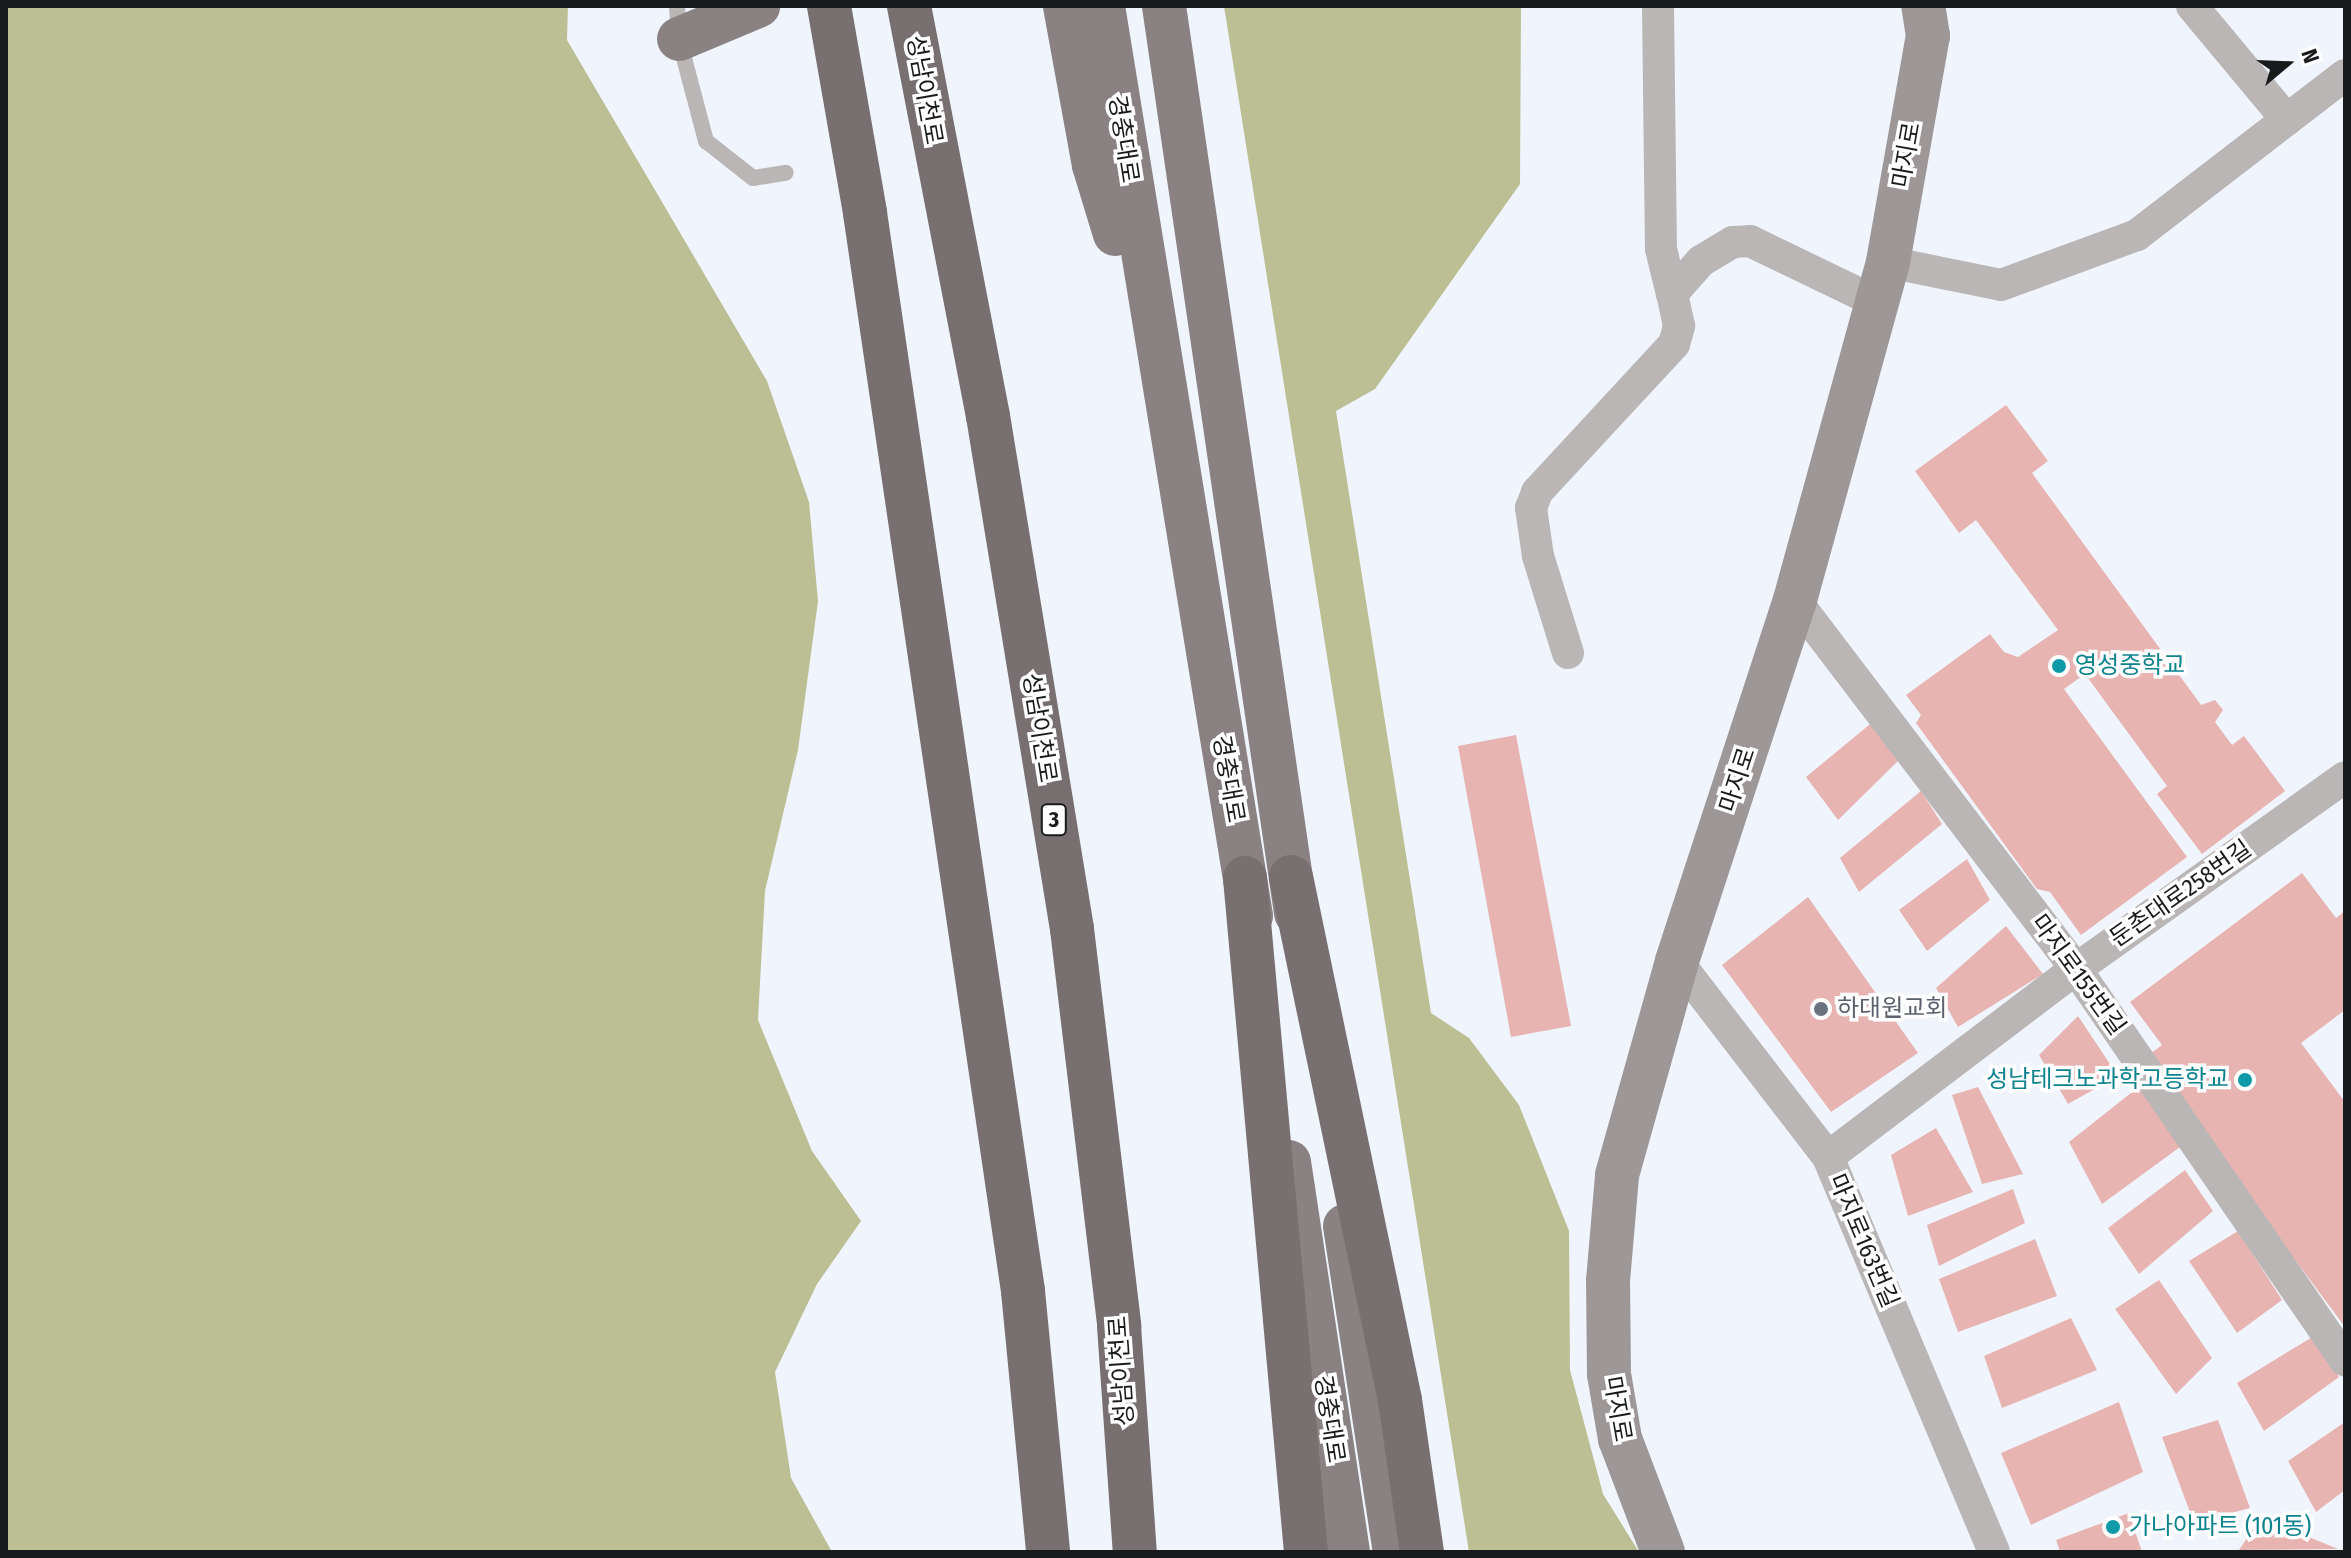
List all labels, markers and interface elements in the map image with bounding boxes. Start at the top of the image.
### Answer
north arrow [2247,24,2327,104]
street label: 성남이천로 [900,33,948,147]
text: N [2295,45,2325,67]
street label: 경충대로 [1102,93,1144,185]
street label: 마지로 [1887,120,1927,190]
place label: 영성중학교 [2075,652,2185,680]
marker: 영성중학교 [2050,657,2068,675]
street label: 성남이천로 [1016,671,1062,785]
street label: 경충대로 [1206,733,1250,825]
street label: 마지로 [1714,744,1762,816]
road number: 3 [1040,802,1068,838]
street label: 둔촌대로258번길 [2105,835,2257,953]
street label: 마지로155번길 [2025,909,2131,1041]
place label: 하대원교회 [1837,995,1947,1023]
marker: 하대원교회 [1812,1000,1830,1018]
place label: 성남테크노과학고등학교 [1986,1066,2229,1094]
marker: 성남테크노과학고등학교 [2236,1071,2254,1089]
street label: 마지로163번길 [1822,1170,1904,1312]
street label: 성남이천로 [1104,1315,1140,1427]
street label: 경충대로 [1308,1373,1350,1465]
street label: 마지로 [1597,1374,1637,1444]
place label: 가나아파트 (101동) [2129,1513,2311,1541]
marker: 가나아파트 (101동) [2104,1518,2122,1536]

